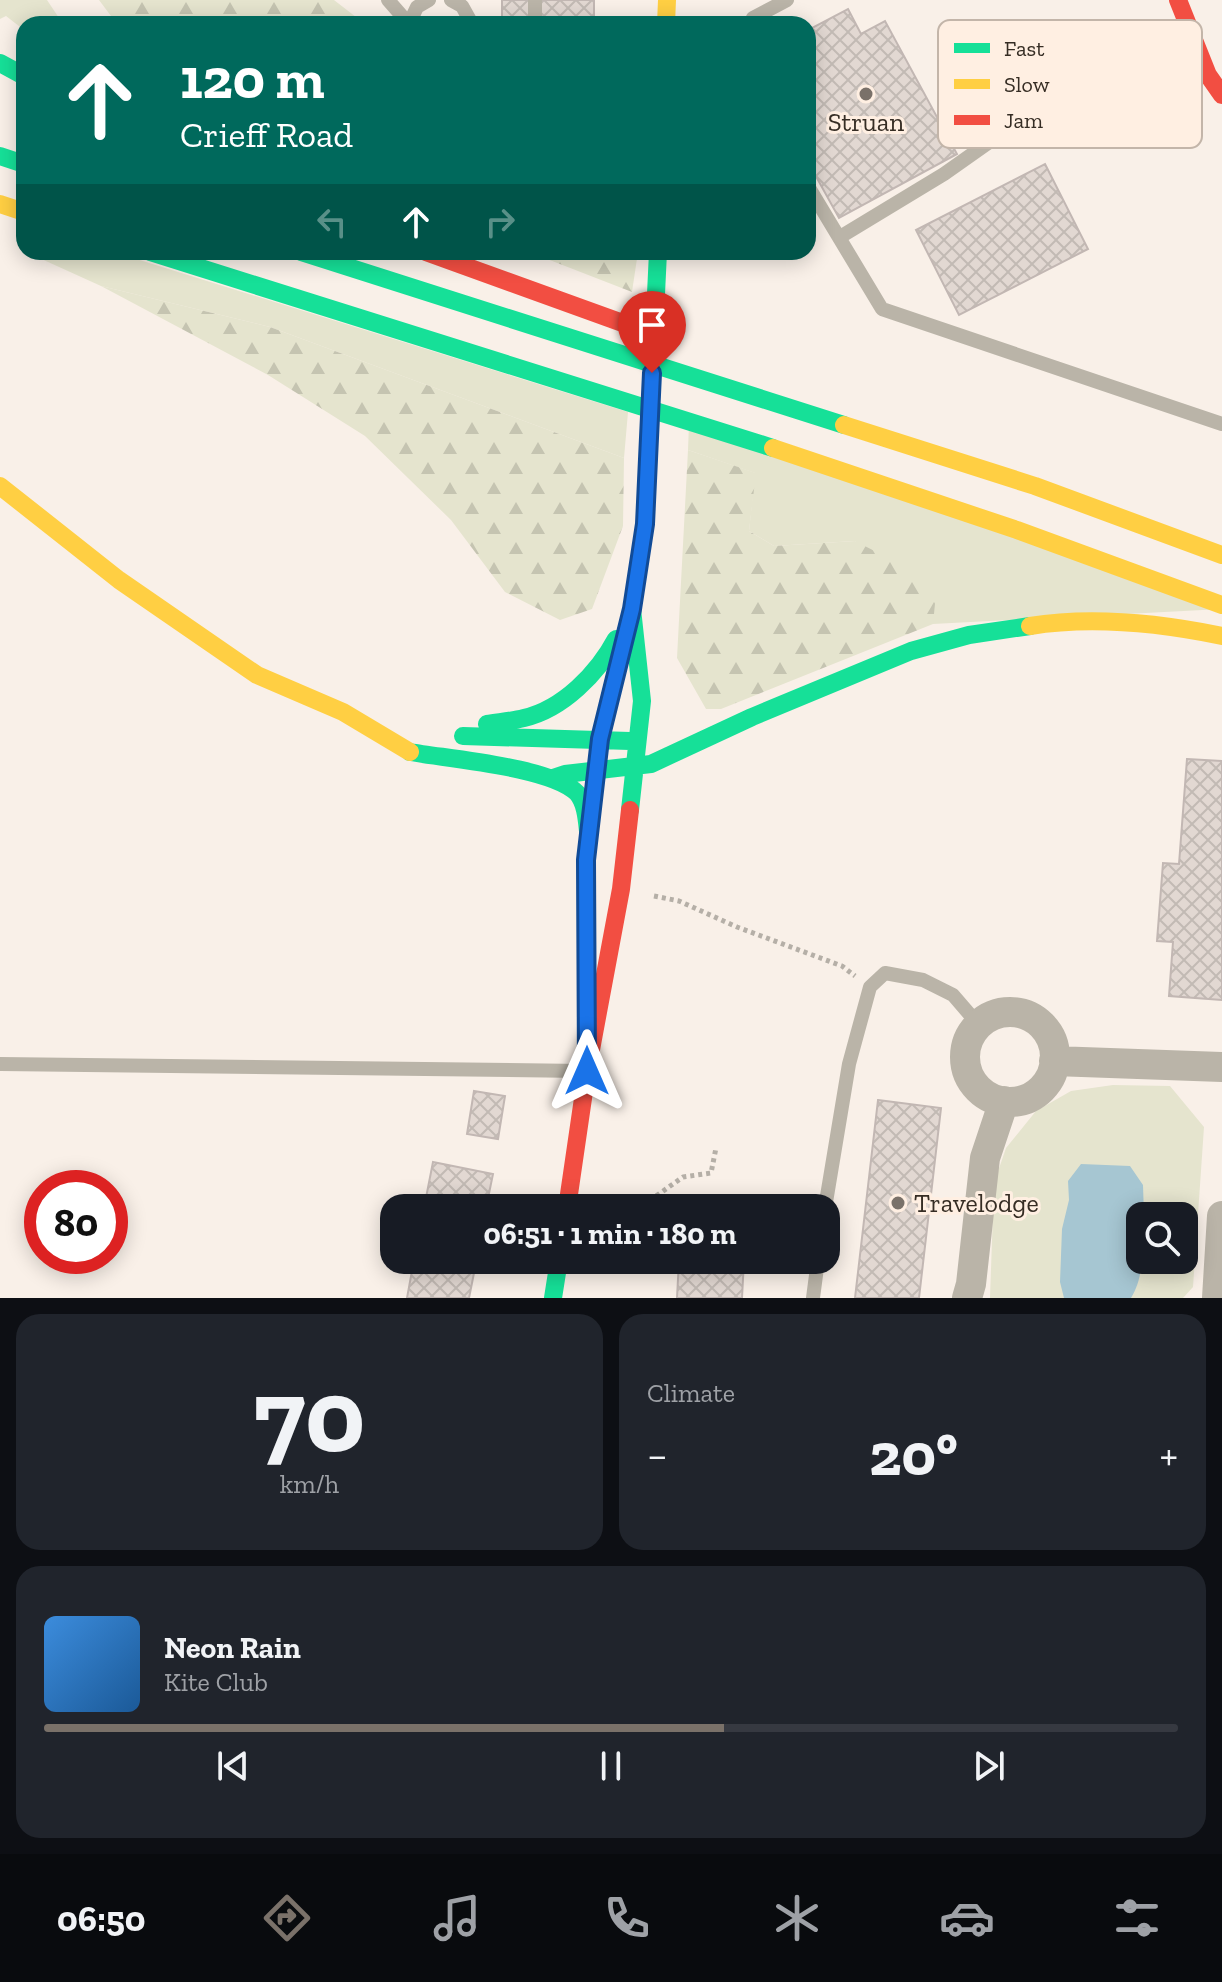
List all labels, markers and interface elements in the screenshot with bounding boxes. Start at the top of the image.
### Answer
legend [938,20,1202,148]
text: Fast [1004,35,1045,62]
text: 120 m [180,45,324,112]
icon: ahead [48,48,152,152]
text: Slow [1004,71,1050,98]
marker: Struan [857,85,875,103]
place label: Struan [828,106,904,138]
text: Jam [1004,107,1043,134]
text: Crieff Road [180,113,353,156]
icon: left [310,200,354,244]
icon: ahead [394,200,438,244]
icon: right [478,200,522,244]
pin [618,291,686,373]
icon: arrive [630,303,674,347]
position arrow [545,1029,629,1113]
speed limit sign: 80 [24,1170,128,1274]
place label: Travelodge [914,1187,1039,1219]
marker: Travelodge [889,1194,907,1212]
map controls [1126,1202,1198,1274]
button: search [1126,1202,1198,1274]
text: 06:51 · 1 min · 180 m [483,1216,737,1252]
text: 70 [254,1353,365,1478]
text: Climate [647,1377,735,1409]
text: 20° [869,1418,958,1490]
text: − [647,1428,668,1481]
text: + [1159,1428,1178,1481]
text: km/h [280,1468,339,1500]
text: Neon Rain [164,1630,301,1666]
text: Kite Club [164,1666,268,1698]
icon: previous [211,1744,255,1788]
icon: pause [589,1744,633,1788]
icon: next [967,1744,1011,1788]
icon: directions [259,1890,315,1946]
icon: music [429,1890,485,1946]
icon: phone [599,1890,655,1946]
icon: climate [769,1890,825,1946]
icon: car [939,1890,995,1946]
icon: filters [1109,1890,1165,1946]
text: 06:50 [57,1897,145,1940]

